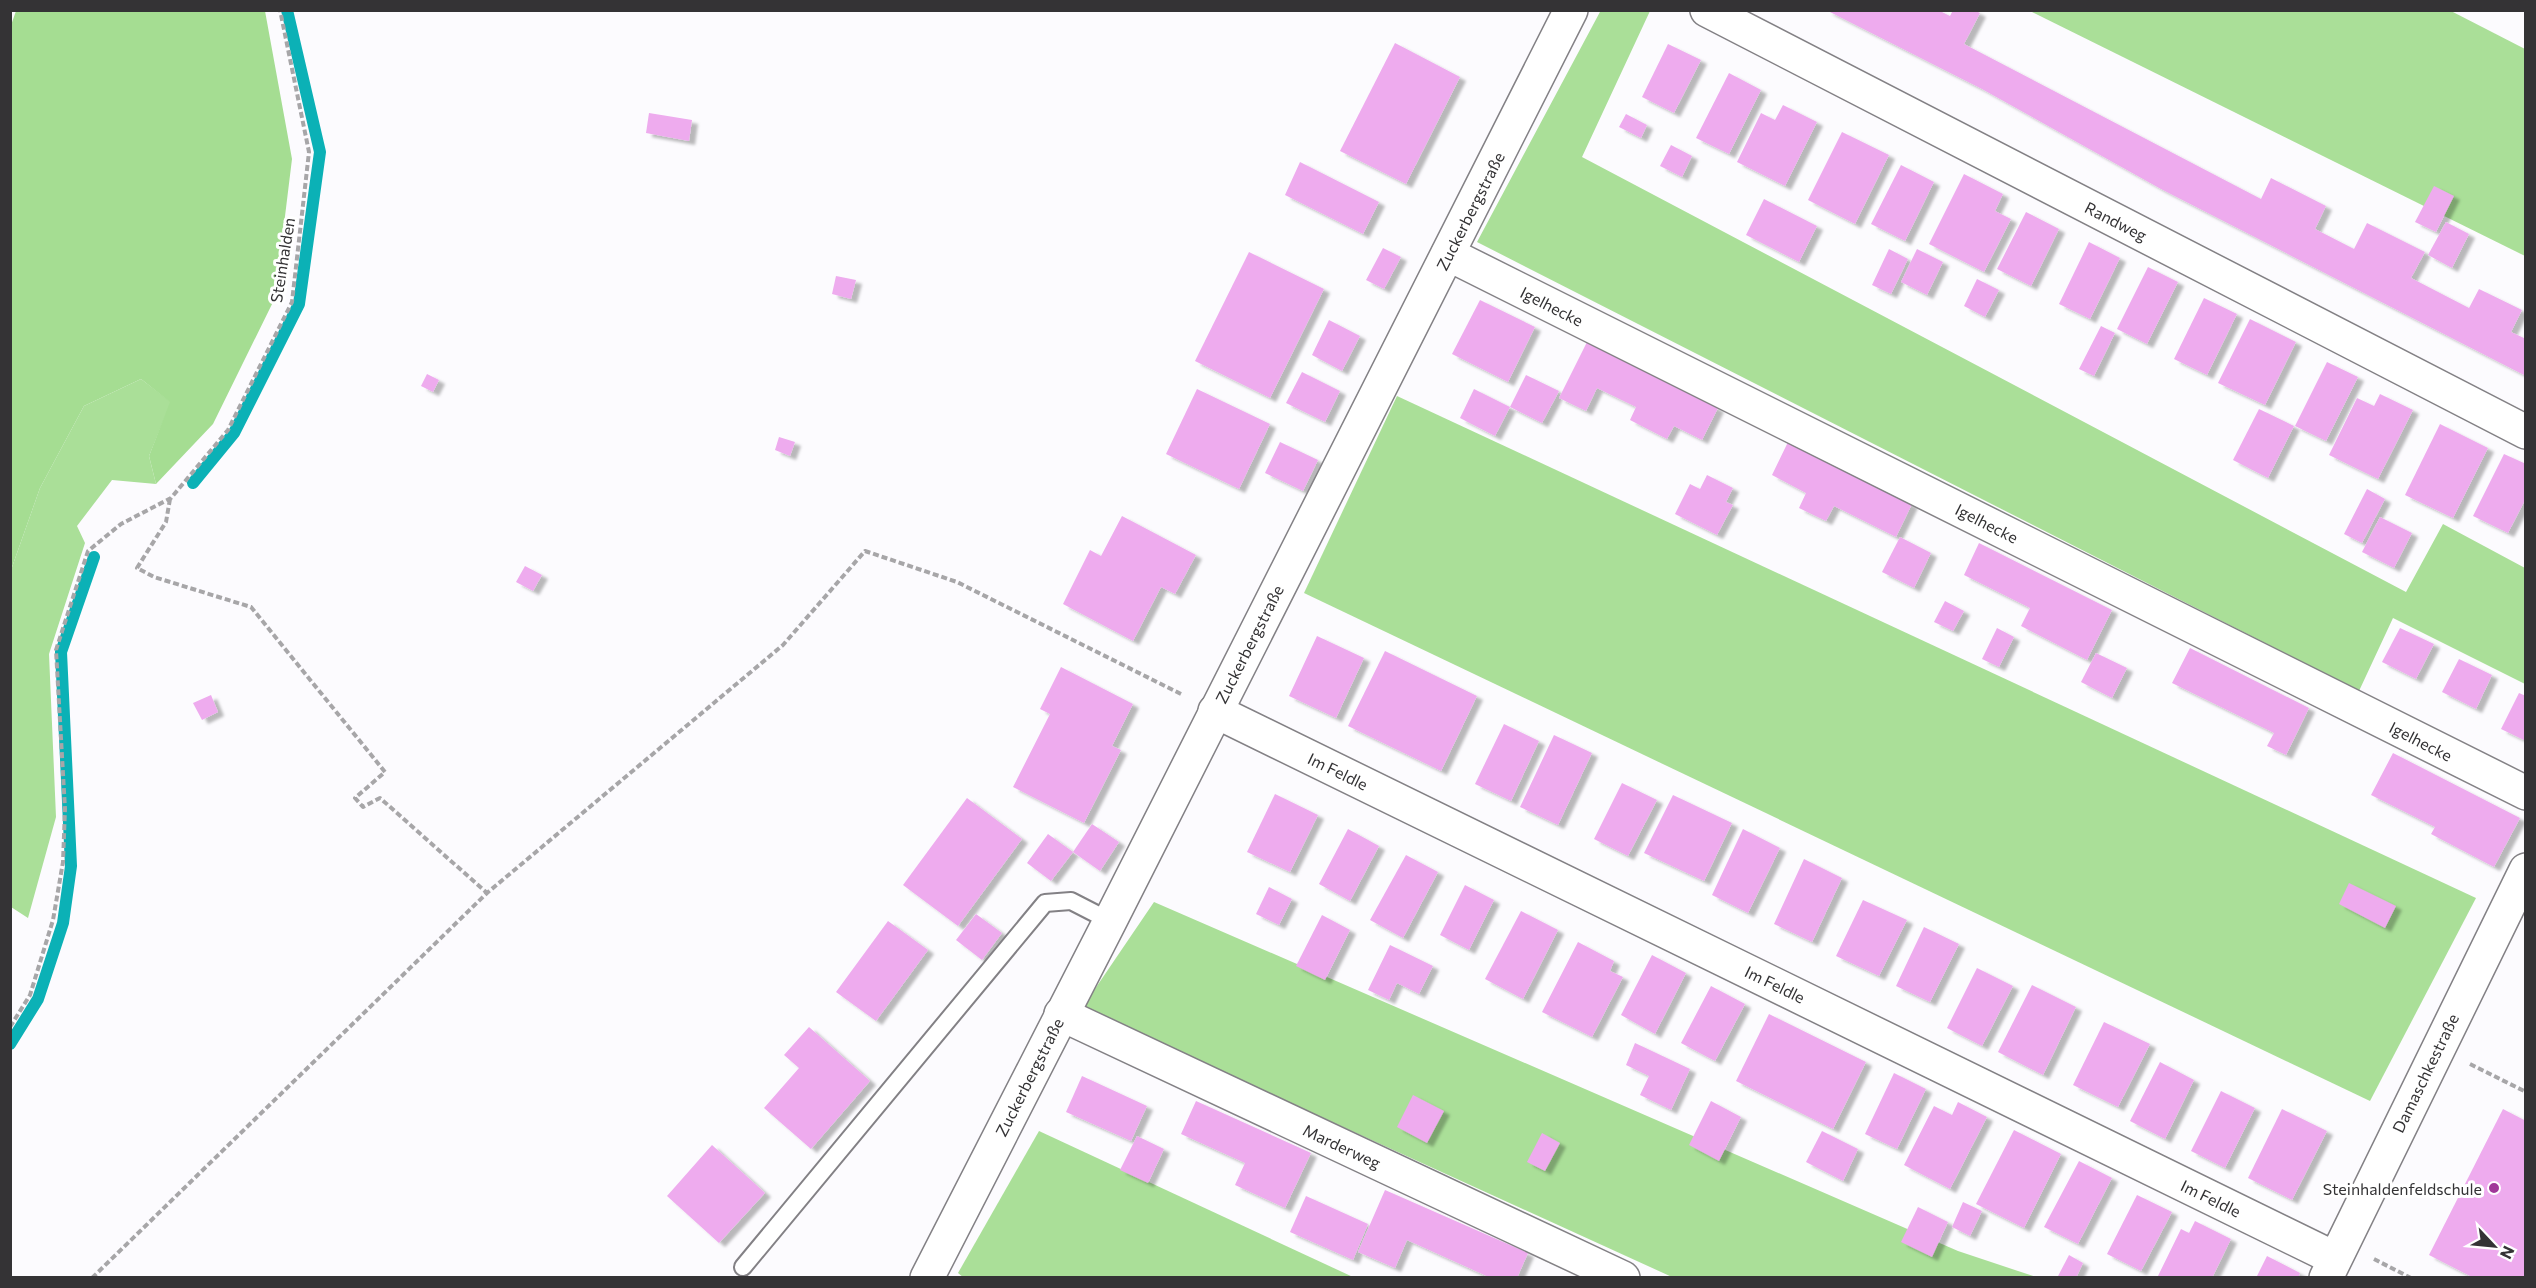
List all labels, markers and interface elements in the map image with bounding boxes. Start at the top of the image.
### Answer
street label: Zuckerbergstraße [1432,149,1508,273]
street label: Randweg [2082,197,2150,245]
street label: Steinhalden [266,216,298,304]
street label: Igelhecke [1517,282,1587,330]
street label: Igelhecke [1952,499,2022,547]
street label: Zuckerbergstraße [1211,582,1287,706]
street label: Igelhecke [2386,717,2456,765]
street label: Im Feldle [1305,748,1371,794]
street label: Im Feldle [1742,961,1808,1007]
street label: Damaschkestraße [2388,1010,2462,1136]
street label: Zuckerbergstraße [991,1015,1067,1139]
street label: Marderweg [1300,1120,1384,1172]
street label: Im Feldle [2178,1175,2244,1221]
place label: Steinhaldenfeldschule [2323,1179,2482,1198]
marker: Steinhaldenfeldschule [2487,1181,2501,1195]
north arrow [2464,1216,2524,1276]
text: N [2497,1243,2519,1262]

